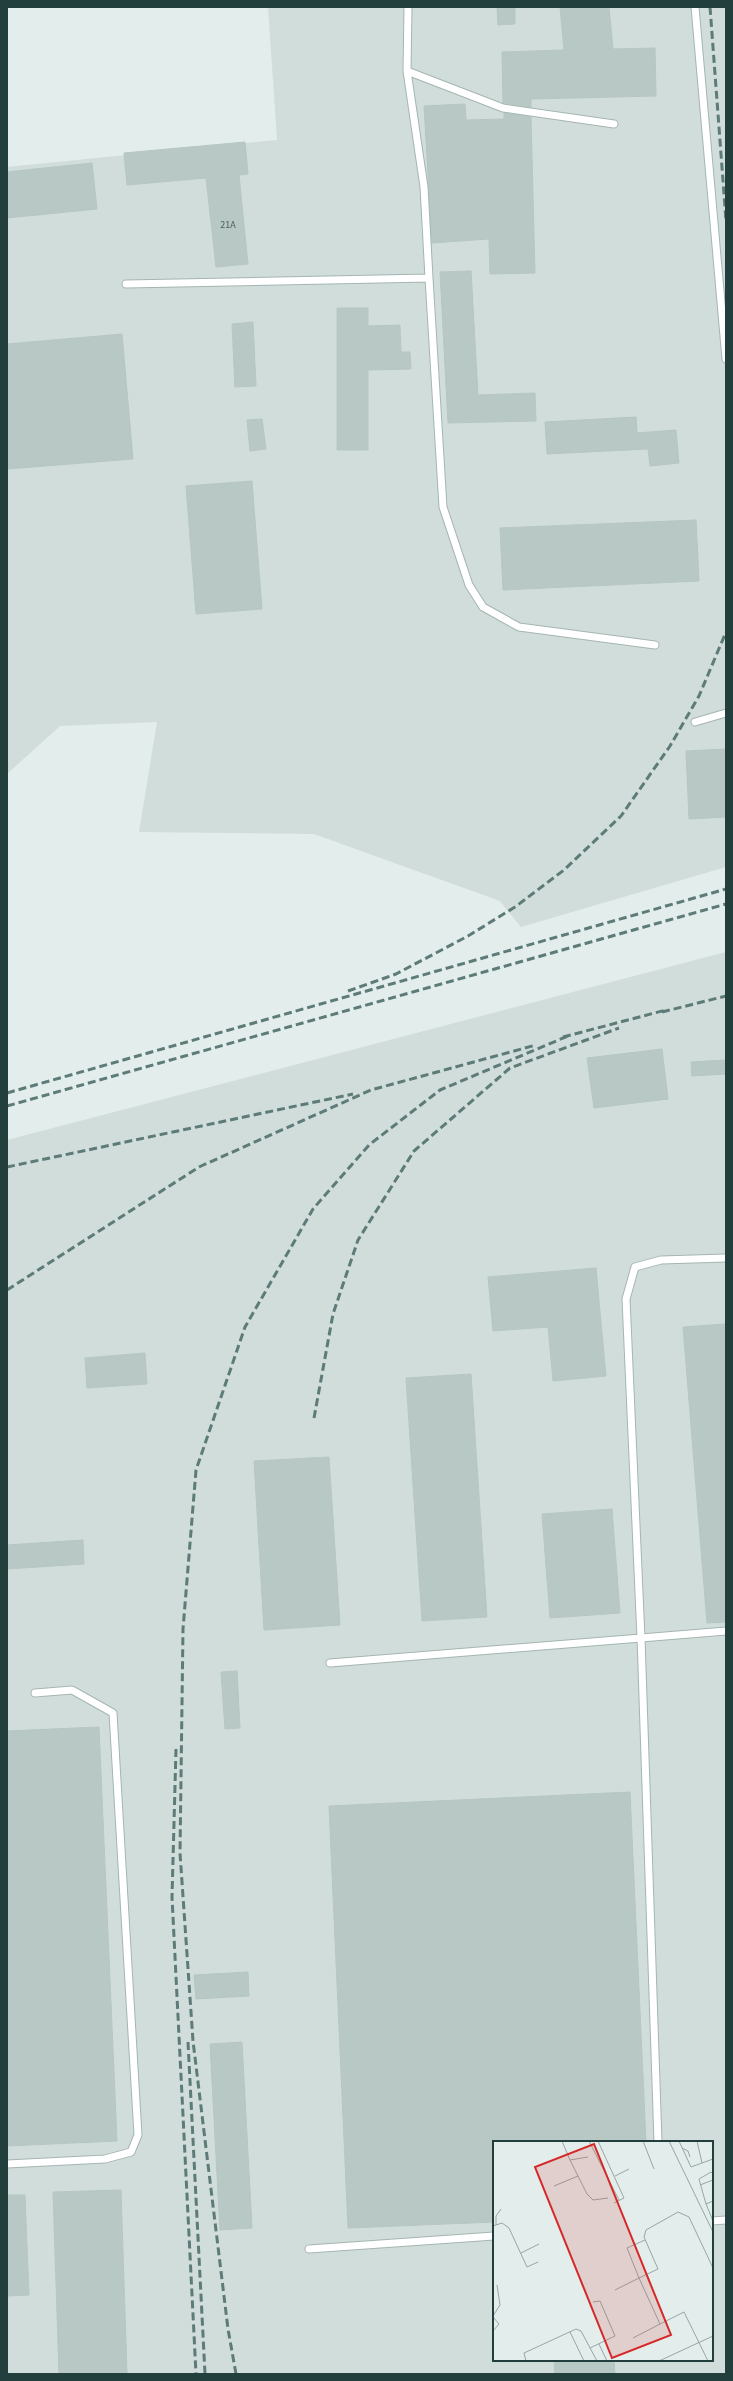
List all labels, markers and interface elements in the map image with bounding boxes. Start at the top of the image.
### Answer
house number: 21А [220,218,236,232]
inset map [493,2141,713,2361]

